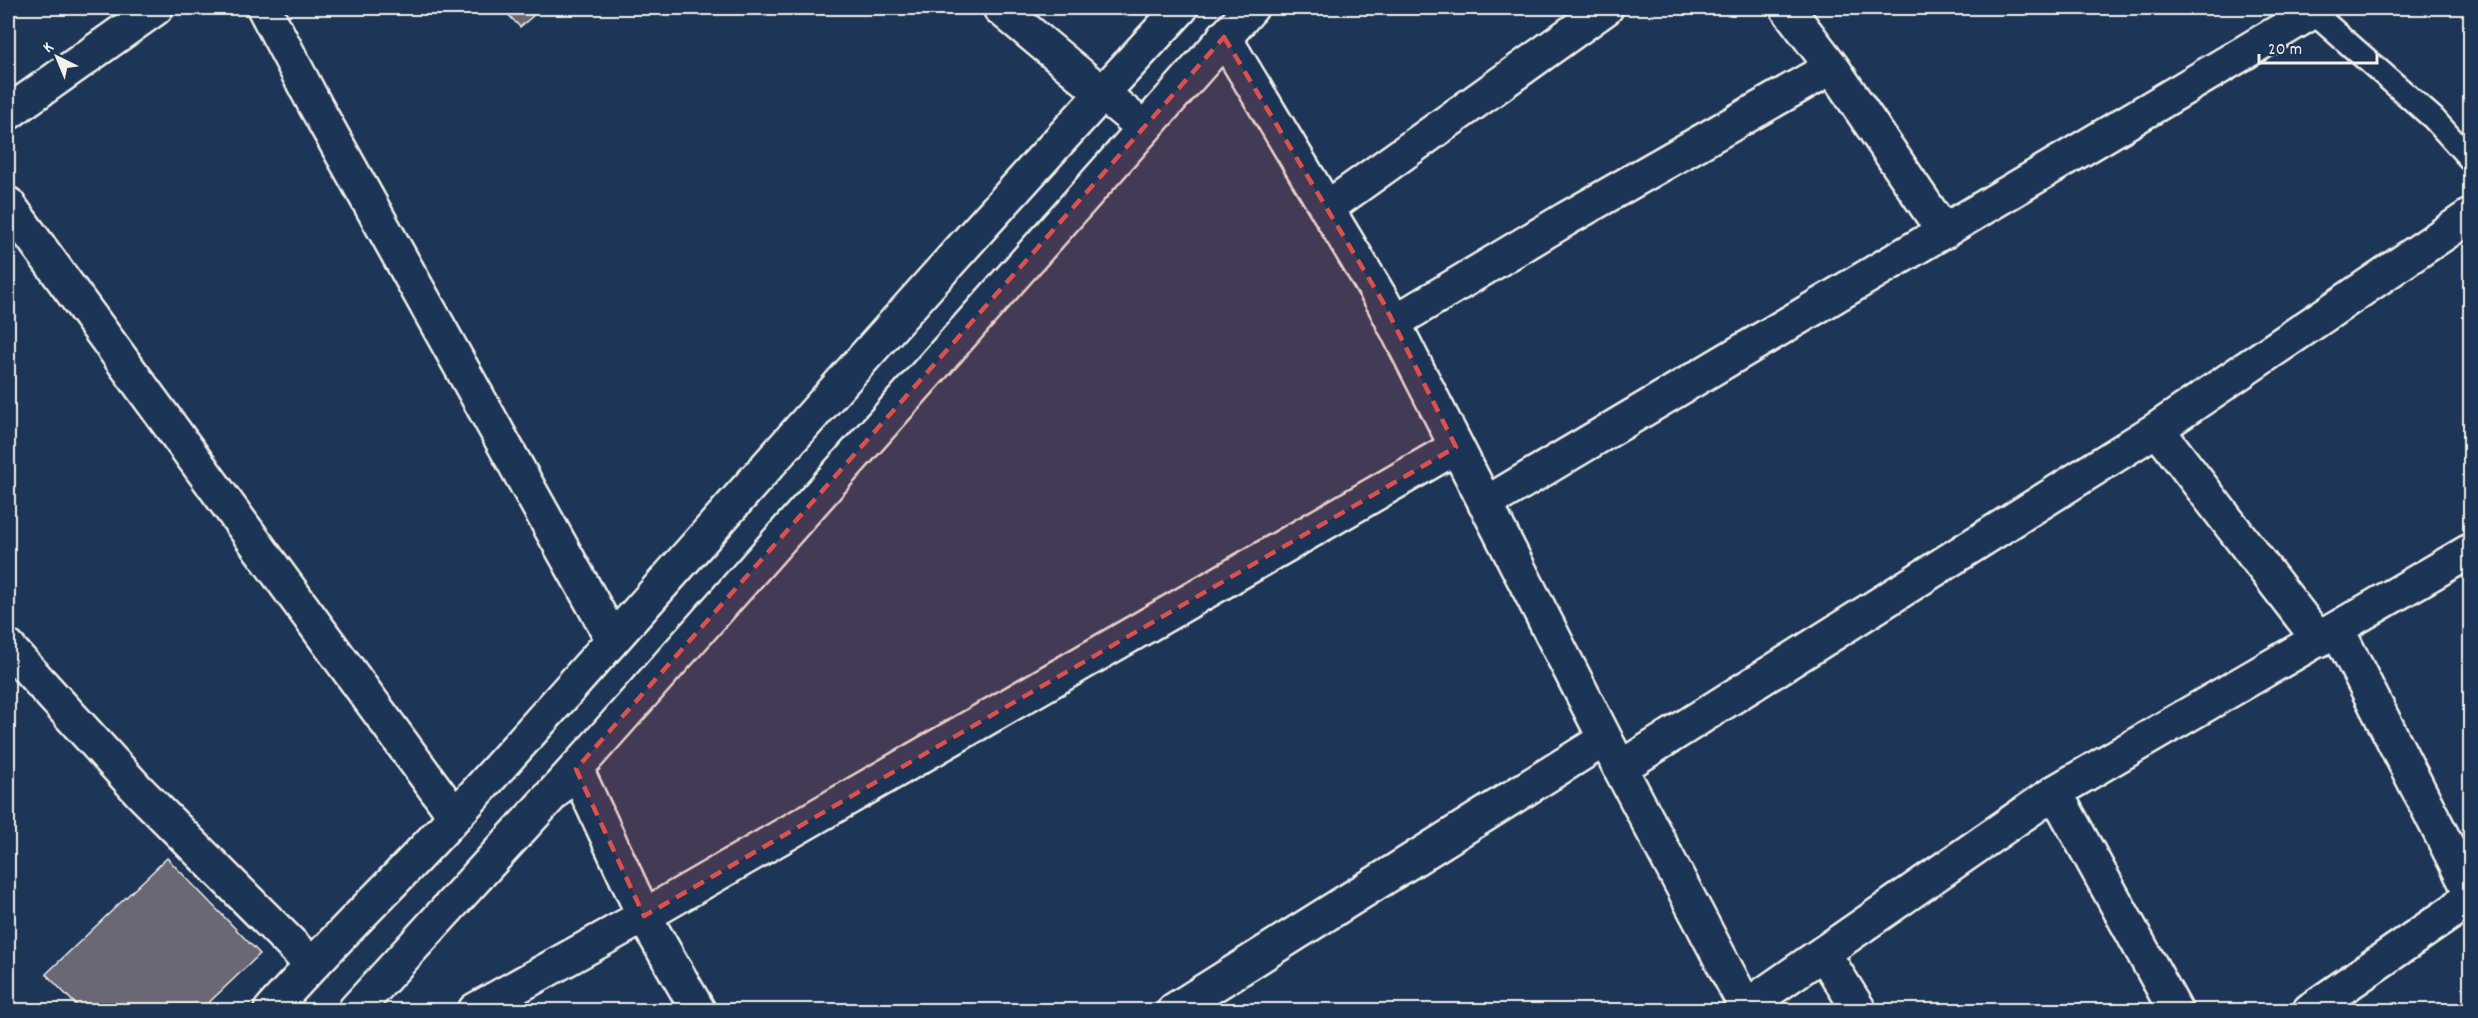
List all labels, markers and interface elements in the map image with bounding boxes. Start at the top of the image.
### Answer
north arrow [27,27,87,87]
scale bar [2259,27,2378,65]
text: K [38,37,59,59]
text: 20 m [2268,38,2302,63]

